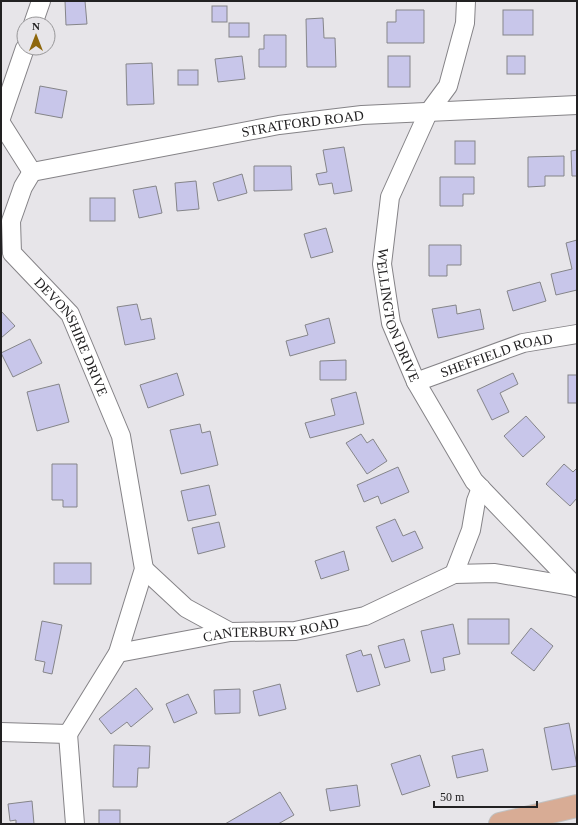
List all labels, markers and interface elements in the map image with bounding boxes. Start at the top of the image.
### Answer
north arrow [16,16,56,56]
text: N [32,20,40,32]
street label: STRATFORD ROAD [240,107,365,139]
street label: WELLINGTON DRIVE [374,247,423,384]
street label: DEVONSHIRE DRIVE [32,274,111,398]
street label: SHEFFIELD ROAD [438,331,554,380]
street label: CANTERBURY ROAD [202,614,340,644]
scale bar [434,783,537,809]
text: 50 m [440,790,465,804]

